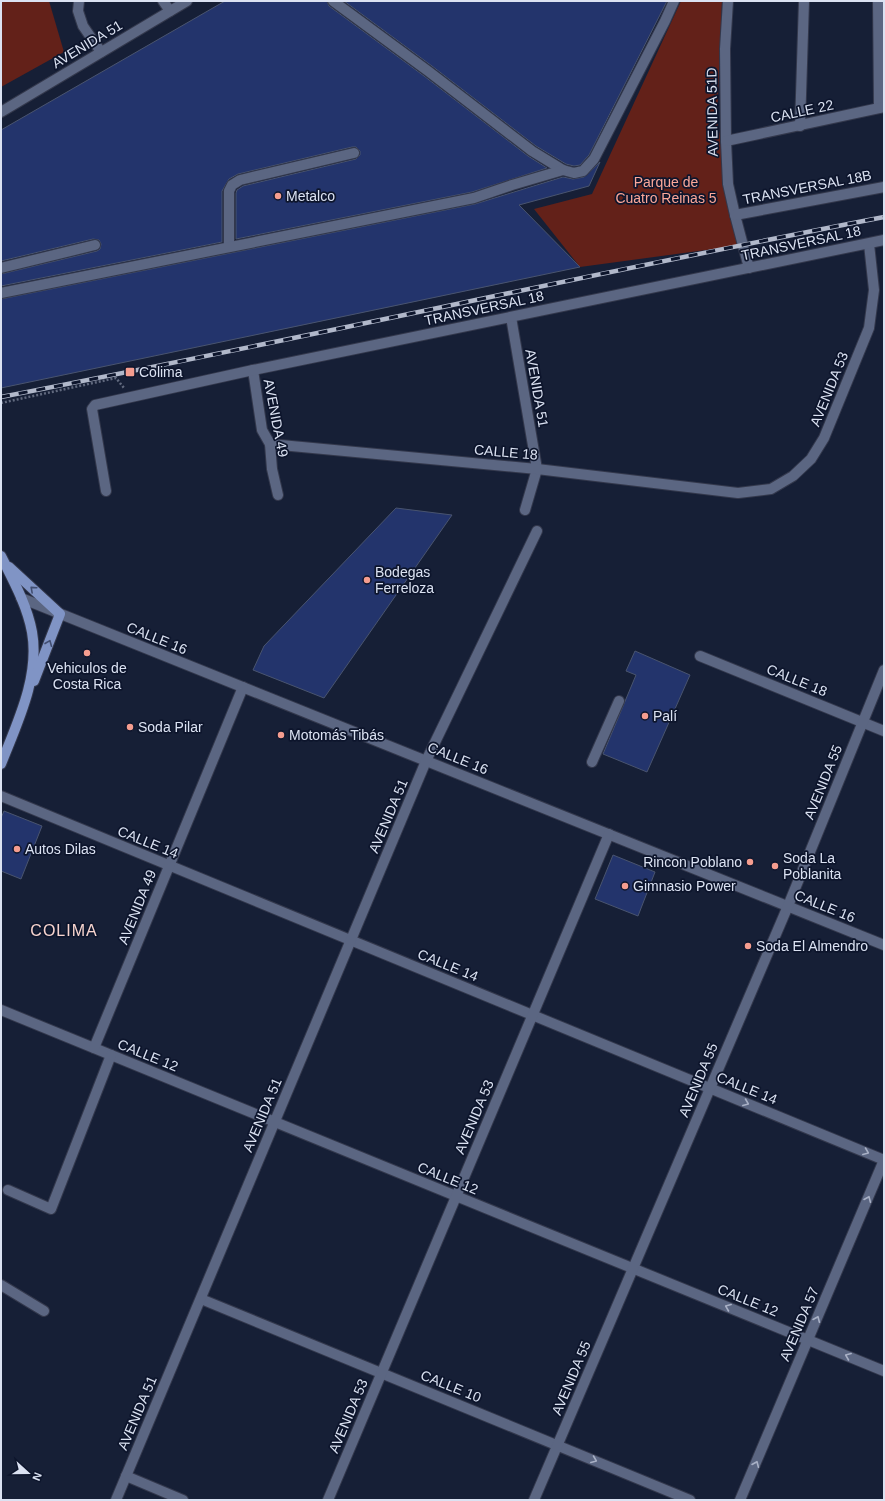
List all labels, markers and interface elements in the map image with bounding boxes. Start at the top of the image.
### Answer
street label: AVENIDA 51 [49,17,125,71]
street label: AVENIDA 51D [703,67,721,157]
street label: CALLE 22 [769,96,835,125]
street label: TRANSVERSAL 18B [741,167,873,207]
park label: Parque de Cuatro Reinas 5 [615,174,717,206]
place label: Metalco [286,188,335,204]
marker: Metalco [273,191,283,201]
street label: TRANSVERSAL 18 [740,222,862,263]
street label: TRANSVERSAL 18 [423,287,545,328]
street label: AVENIDA 51 [522,348,552,429]
street label: AVENIDA 53 [807,349,851,429]
place label: Colima [139,364,183,380]
marker: Colima [124,366,136,378]
street label: AVENIDA 49 [261,378,291,459]
street label: CALLE 18 [474,441,539,463]
place label: Bodegas Ferreloza [375,564,434,596]
marker: Bodegas Ferreloza [362,575,372,585]
one-way arrow [30,587,37,594]
street label: CALLE 16 [124,619,190,657]
one-way arrow [44,639,52,646]
marker: Vehiculos de Costa Rica [82,648,92,658]
place label: Vehiculos de Costa Rica [47,660,127,692]
street label: CALLE 18 [764,661,830,699]
place label: Palí [653,708,677,724]
marker: Palí [640,711,650,721]
place label: Soda Pilar [138,719,203,735]
marker: Soda Pilar [125,722,135,732]
place label: Motomás Tibás [289,727,384,743]
marker: Motomás Tibás [276,730,286,740]
street label: CALLE 16 [425,739,491,777]
street label: AVENIDA 55 [801,742,845,822]
street label: AVENIDA 51 [365,776,411,856]
street label: CALLE 14 [115,823,181,861]
place label: Autos Dilas [25,841,96,857]
marker: Autos Dilas [12,844,22,854]
place label: Soda La Poblanita [783,850,842,882]
place label: Rincon Poblano [643,854,742,870]
marker: Rincon Poblano [745,857,755,867]
marker: Soda La Poblanita [770,861,780,871]
street label: AVENIDA 49 [115,867,159,947]
place label: Gimnasio Power [633,878,736,894]
marker: Gimnasio Power [620,881,630,891]
street label: CALLE 16 [792,887,858,925]
district label: COLIMA [30,922,98,939]
place label: Soda El Almendro [756,938,868,954]
marker: Soda El Almendro [743,941,753,951]
street label: CALLE 14 [415,946,481,984]
street label: CALLE 12 [115,1036,181,1074]
street label: AVENIDA 55 [675,1040,721,1120]
street label: CALLE 14 [714,1069,780,1107]
street label: AVENIDA 51 [239,1075,285,1155]
street label: AVENIDA 53 [451,1077,497,1157]
one-way arrow [742,1098,750,1106]
one-way arrow [863,1148,870,1156]
street label: CALLE 12 [415,1159,481,1197]
one-way arrow [863,1195,871,1202]
street label: CALLE 12 [715,1281,781,1319]
street label: AVENIDA 57 [776,1284,822,1364]
one-way arrow [724,1304,731,1312]
one-way arrow [812,1315,820,1323]
street label: AVENIDA 55 [548,1338,594,1418]
one-way arrow [844,1353,851,1361]
street label: CALLE 10 [418,1367,484,1405]
street label: AVENIDA 51 [114,1373,160,1453]
street label: AVENIDA 53 [325,1376,371,1456]
north arrow [8,1453,48,1493]
one-way arrow [590,1456,597,1464]
one-way arrow [751,1461,759,1468]
text: N [30,1471,44,1482]

